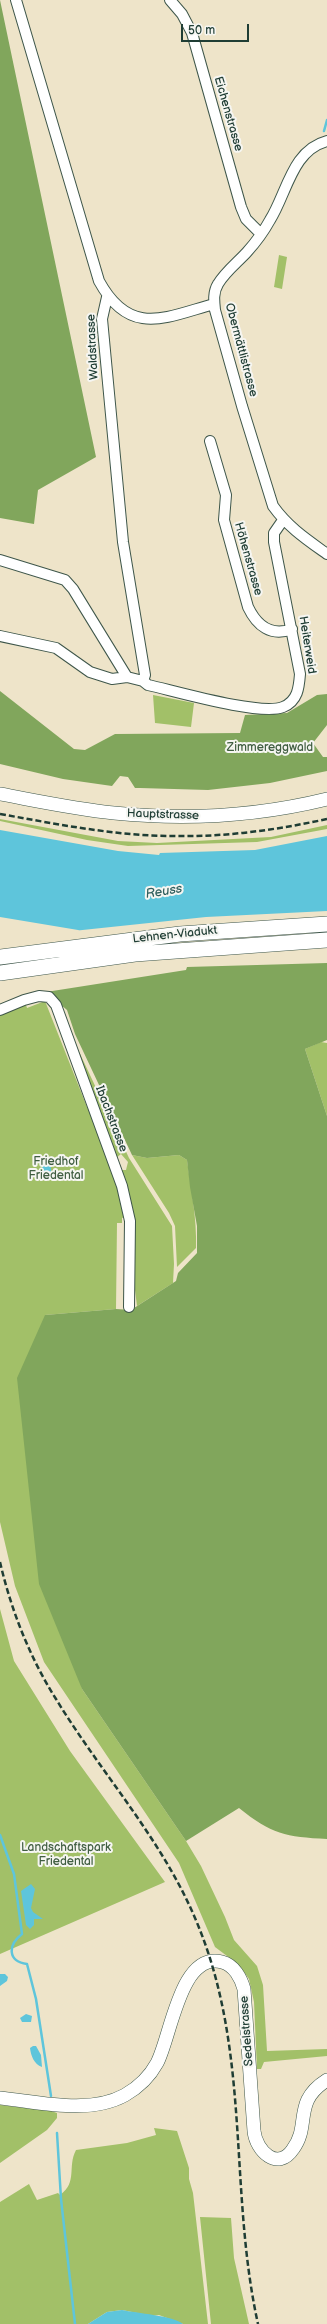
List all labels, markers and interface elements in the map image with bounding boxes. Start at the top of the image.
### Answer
scale bar [183,16,251,42]
text: 50 m [188,23,215,38]
street label: Eichenstrasse [210,75,246,153]
street label: Obermättlistrasse [222,302,260,398]
street label: Waldstrasse [84,314,102,380]
street label: Höhenstrasse [231,521,265,597]
street label: Heiterweid [295,615,319,675]
park label: Zimmereggwald [227,741,313,755]
street label: Hauptstrasse [127,807,199,823]
water label: Reuss [145,881,183,903]
street label: Lehnen-Viadukt [132,923,218,947]
street label: Ibachstrasse [92,1084,130,1154]
park label: Friedhof Friedental [29,1155,83,1183]
park label: Landschaftspark Friedental [21,1841,111,1869]
street label: Sedelstrasse [237,1995,257,2067]

